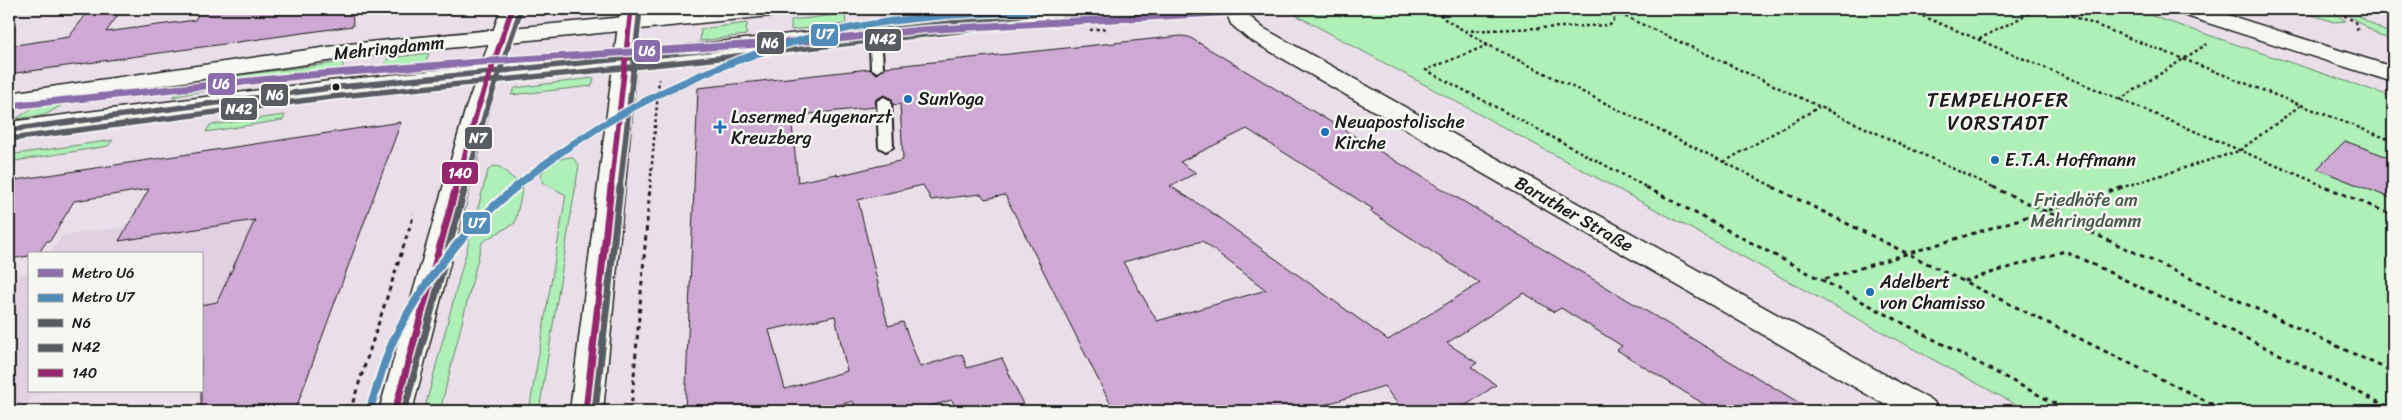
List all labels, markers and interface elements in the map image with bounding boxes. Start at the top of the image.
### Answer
text: U7 [816,22,835,47]
line badge: U7 [810,23,839,47]
street label: Mehringdamm [332,26,446,70]
text: N42 [869,27,897,52]
line badge: N42 [864,28,902,52]
line badge: N6 [756,31,785,55]
text: N6 [760,31,779,56]
line badge: U6 [633,39,661,63]
text: U6 [638,39,656,64]
line badge: U6 [207,72,236,96]
text: U6 [212,72,230,97]
unlabelled marker [331,82,341,92]
line badge: N6 [260,83,289,107]
text: N6 [265,83,284,108]
place label: SunYoga [918,83,984,115]
district label: TEMPELHOFER VORSTADT [1927,83,2069,141]
marker: SunYoga [902,93,914,105]
line badge: N42 [220,97,258,121]
text: N42 [225,97,253,122]
place label: Lasermed Augenarzt Kreuzberg [731,101,892,154]
place label: Neuapostolische Kirche [1335,106,1465,159]
marker: Lasermed Augenarzt Kreuzberg [713,120,727,134]
line badge: N7 [464,126,493,150]
text: N7 [468,126,488,151]
marker: Neuapostolische Kirche [1319,126,1331,138]
place label: E.T.A. Hoffmann [2005,144,2136,176]
marker: E.T.A. Hoffmann [1989,154,2001,166]
line badge: 140 [441,161,479,185]
text: 140 [448,161,472,186]
street label: Baruther Straße [1509,167,1639,261]
park label: Friedhöfe am Mehringdamm [2031,184,2142,237]
line badge: U7 [462,211,491,235]
text: U7 [468,211,487,236]
legend [28,252,202,392]
text: Metro U6 [72,260,135,286]
place label: Adelbert von Chamisso [1879,266,1985,319]
text: Metro U7 [72,284,136,310]
marker: Adelbert von Chamisso [1864,286,1876,298]
text: N6 [72,310,91,336]
text: N42 [72,334,101,360]
text: 140 [72,360,97,386]

